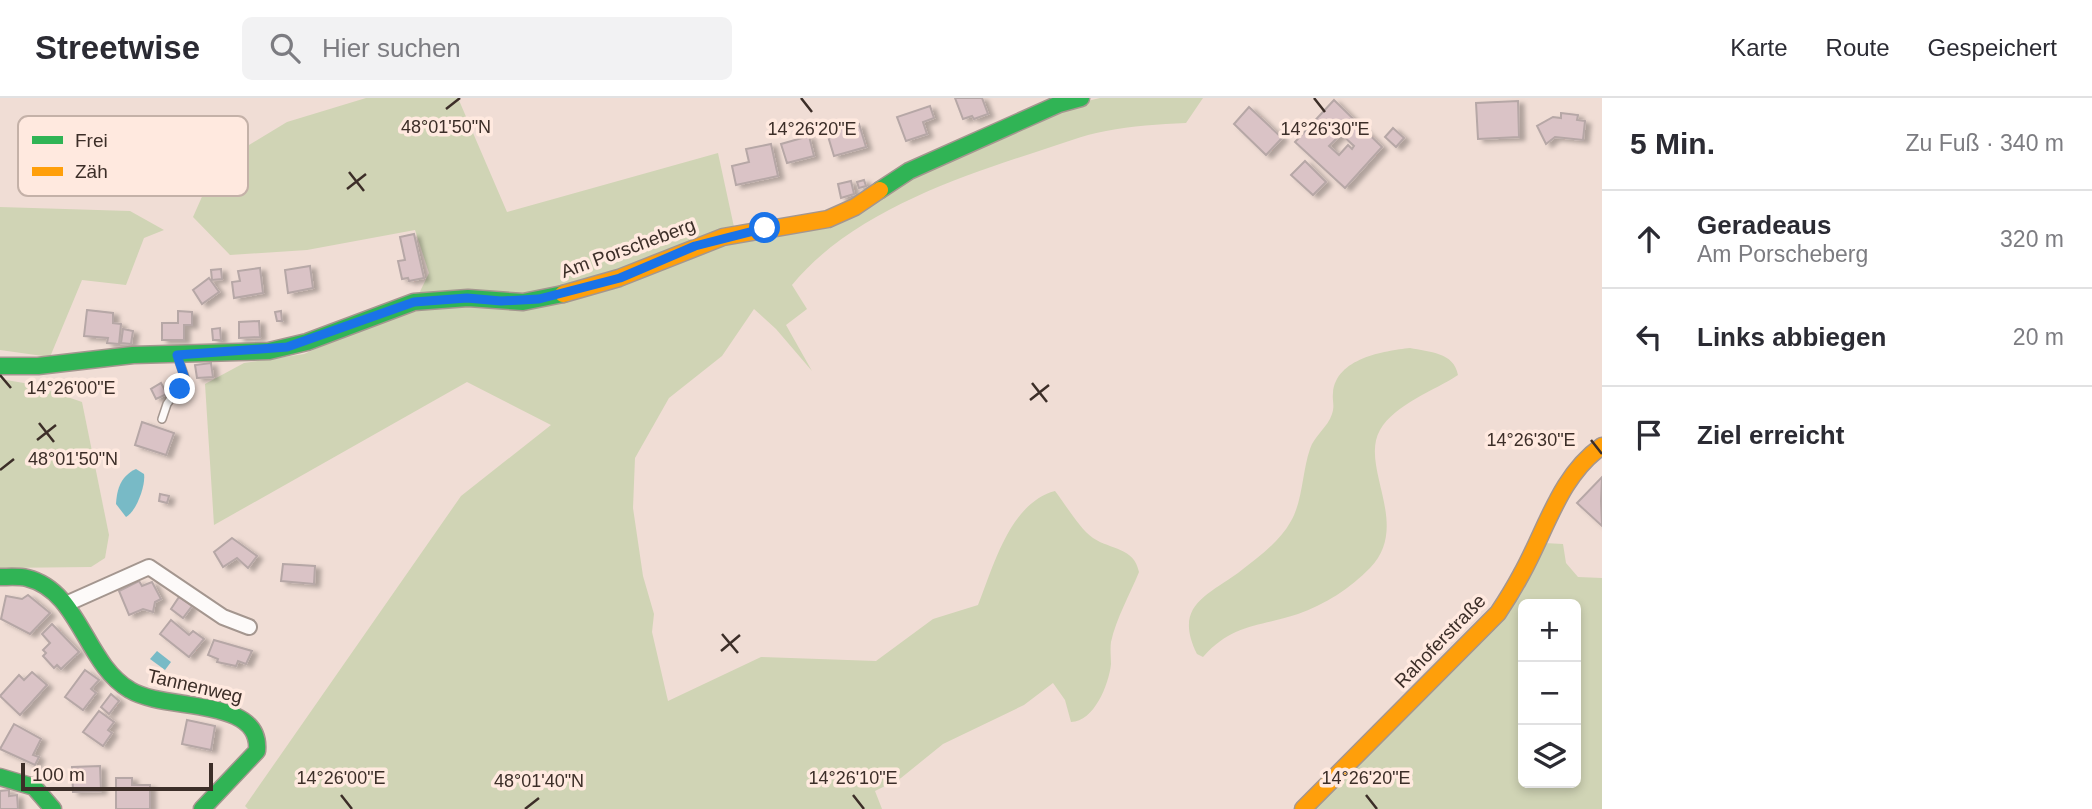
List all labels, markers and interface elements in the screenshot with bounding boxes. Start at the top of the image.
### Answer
search box [242,17,732,80]
text: Streetwise [35,29,200,66]
icon: search [266,29,304,67]
text: Hier suchen [322,33,461,63]
text: Karte [1730,34,1788,61]
text: Route [1826,34,1890,61]
text: Gespeichert [1928,34,2057,61]
legend [18,116,248,196]
text: 48°01'50"N [401,117,491,137]
text: 14°26'20"E [767,119,857,139]
text: 14°26'30"E [1280,119,1370,139]
text: 5 Min. [1630,127,1715,160]
text: Frei [75,130,108,151]
text: Zu Fuß · 340 m [1906,130,2064,156]
text: Zäh [75,161,108,182]
text: Geradeaus [1697,210,1831,240]
route start [749,212,780,243]
street label: Am Porscheberg [558,214,698,282]
icon: ahead [1630,220,1668,258]
text: 320 m [2000,226,2064,252]
text: Am Porscheberg [1697,241,1868,267]
icon: left [1630,318,1668,356]
text: Links abbiegen [1697,322,1886,352]
text: 20 m [2013,324,2064,350]
route end [164,373,195,404]
text: 14°26'00"E [26,378,116,398]
icon: arrive [1630,416,1668,454]
text: Ziel erreicht [1697,420,1844,450]
text: 14°26'30"E [1486,430,1576,450]
text: 48°01'50"N [28,449,118,469]
street label: Rahoferstraße [1390,590,1490,692]
map controls [1518,599,1581,788]
button: + [1518,599,1581,662]
button: − [1518,662,1581,725]
street label: Tannenweg [145,665,245,707]
button: layers [1518,725,1581,788]
scale bar [21,760,214,792]
text: 100 m [32,764,85,785]
text: 14°26'00"E [296,768,386,788]
text: 14°26'10"E [808,768,898,788]
text: 14°26'20"E [1321,768,1411,788]
text: 48°01'40"N [494,771,584,791]

